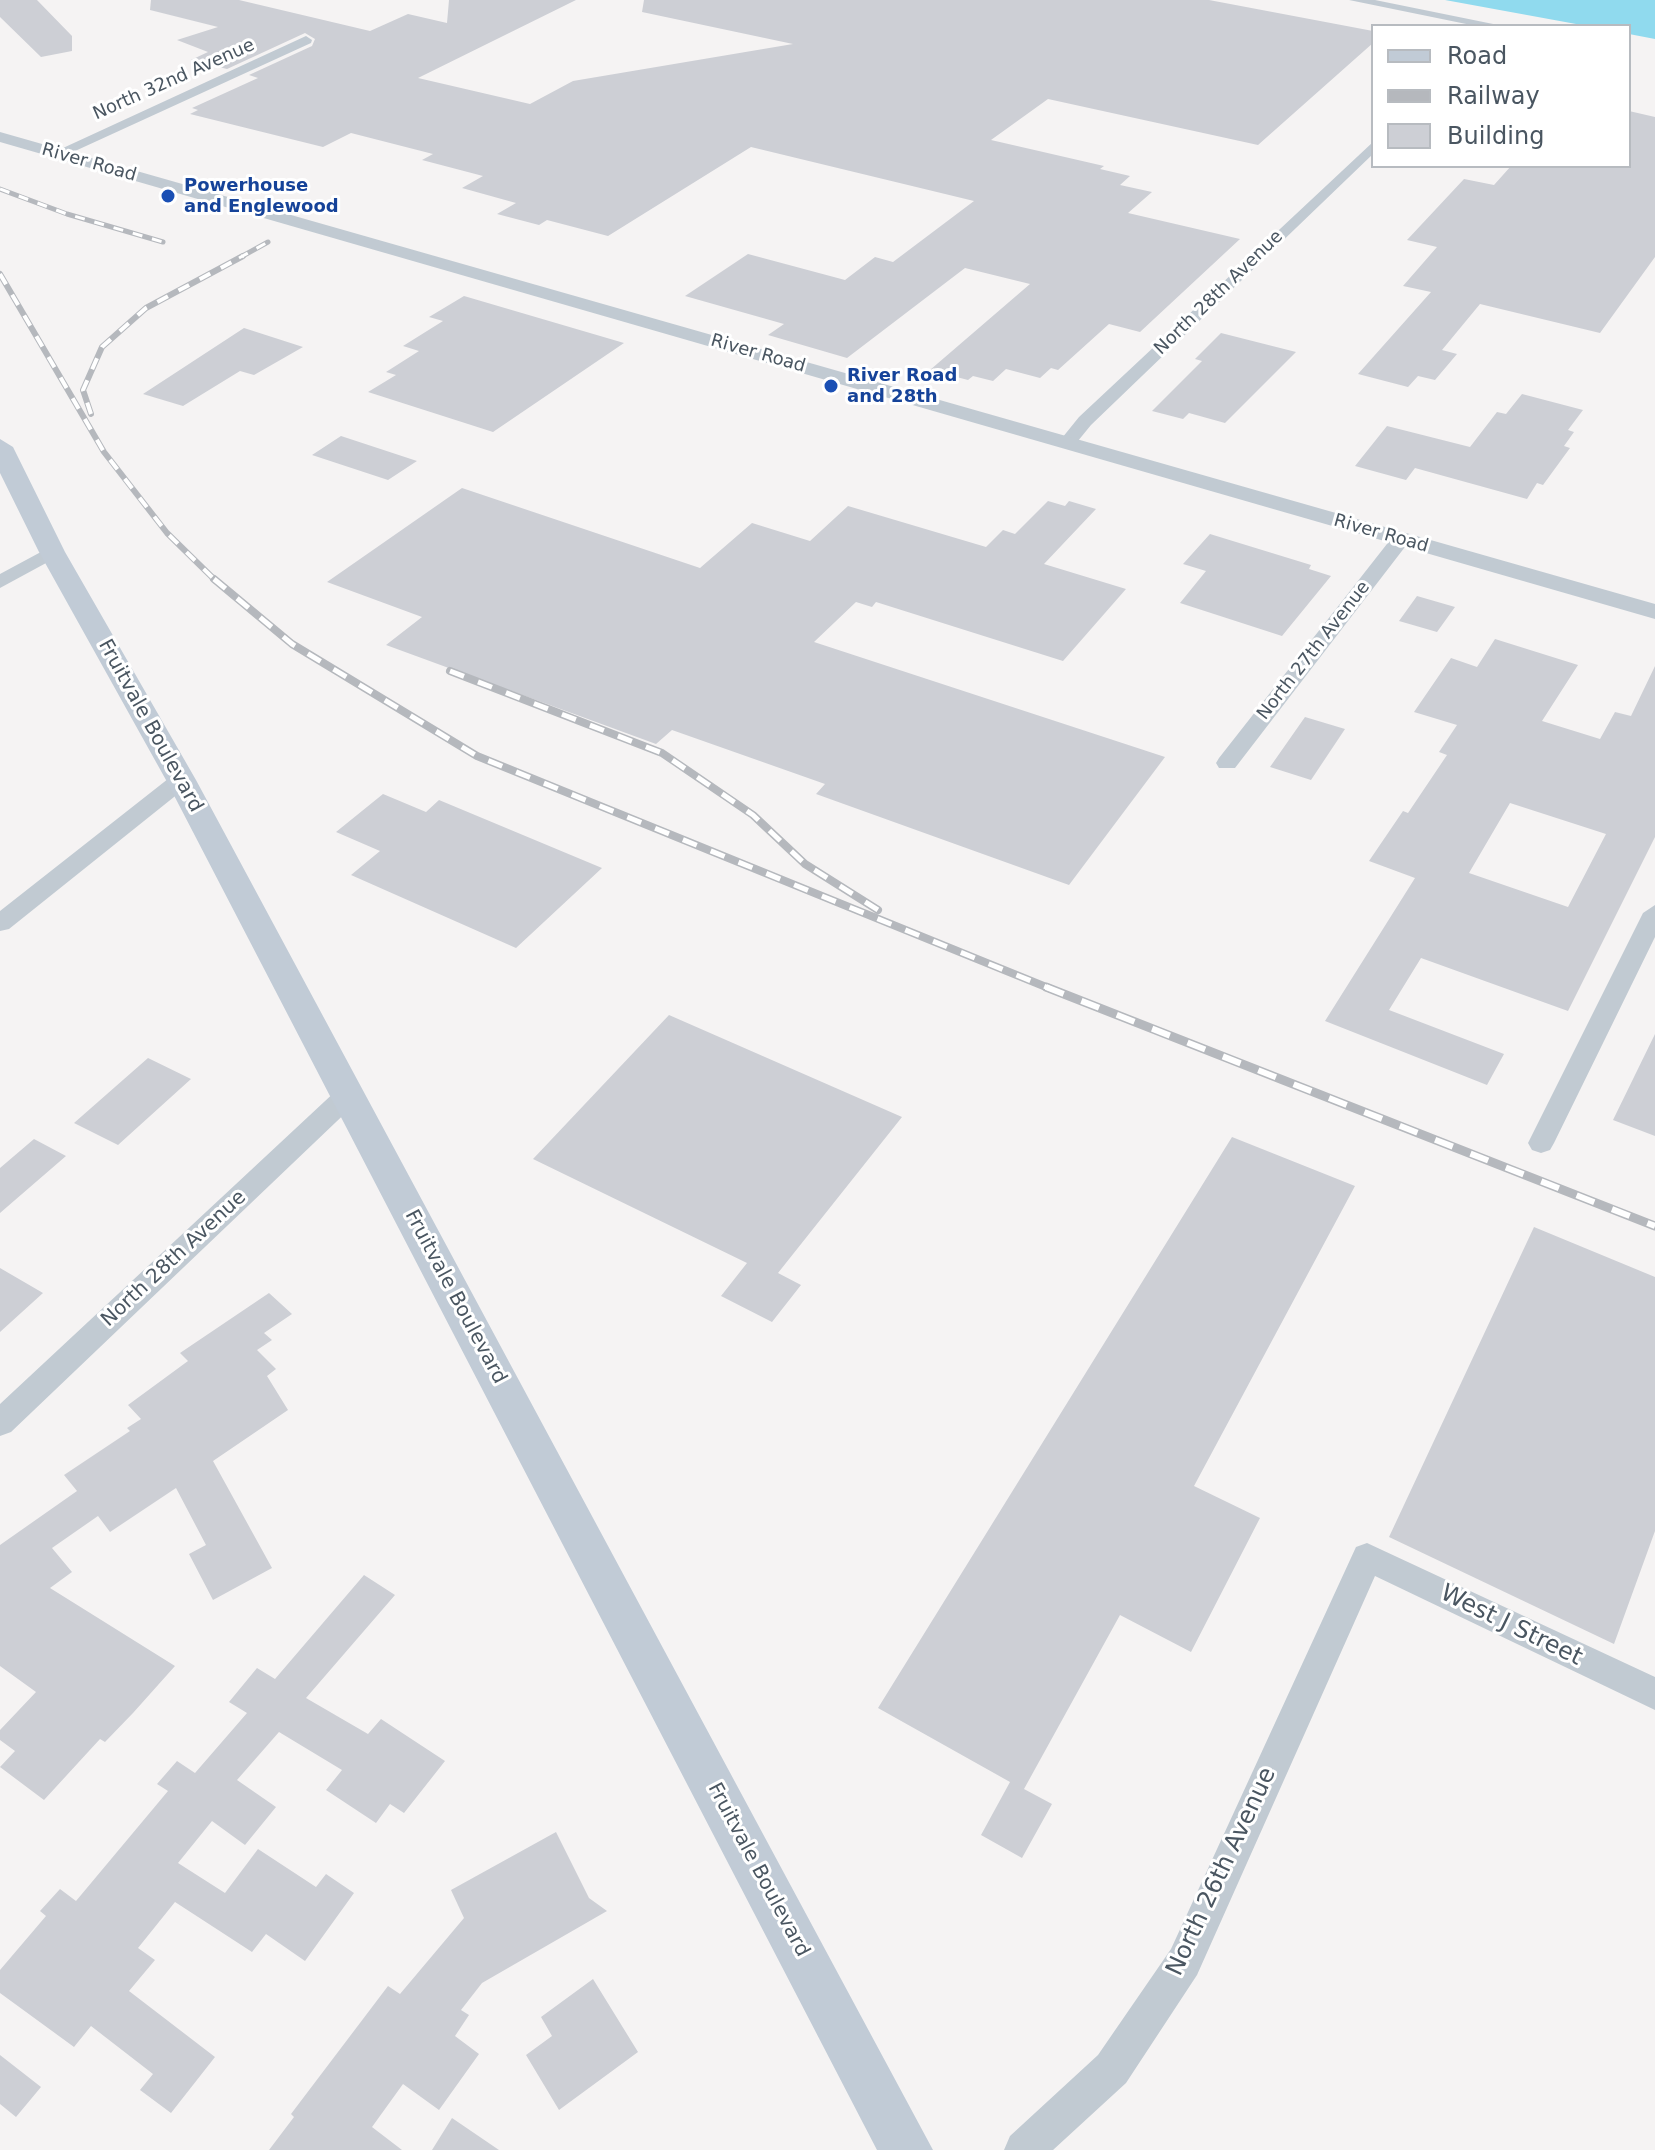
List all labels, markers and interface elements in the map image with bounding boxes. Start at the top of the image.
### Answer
legend [1371,24,1631,168]
street label: North 32nd Avenue [90,35,258,125]
text: Road [1447,42,1507,70]
text: Railway [1447,82,1540,110]
text: Building [1447,122,1544,150]
street label: River Road [39,139,139,187]
place label: Powerhouse and Englewood [184,175,339,218]
marker: Powerhouse and Englewood [159,187,177,205]
street label: North 28th Avenue [1150,226,1288,360]
street label: River Road [708,330,808,378]
place label: River Road and 28th [847,365,957,408]
marker: River Road and 28th [822,377,840,395]
street label: River Road [1331,510,1431,558]
street label: North 27th Avenue [1253,577,1375,725]
street label: Fruitvale Boulevard [93,635,207,817]
street label: North 28th Avenue [97,1186,251,1332]
street label: Fruitvale Boulevard [399,1206,511,1388]
street label: West J Street [1435,1579,1587,1673]
street label: North 26th Avenue [1161,1763,1283,1981]
street label: Fruitvale Boulevard [702,1779,814,1961]

